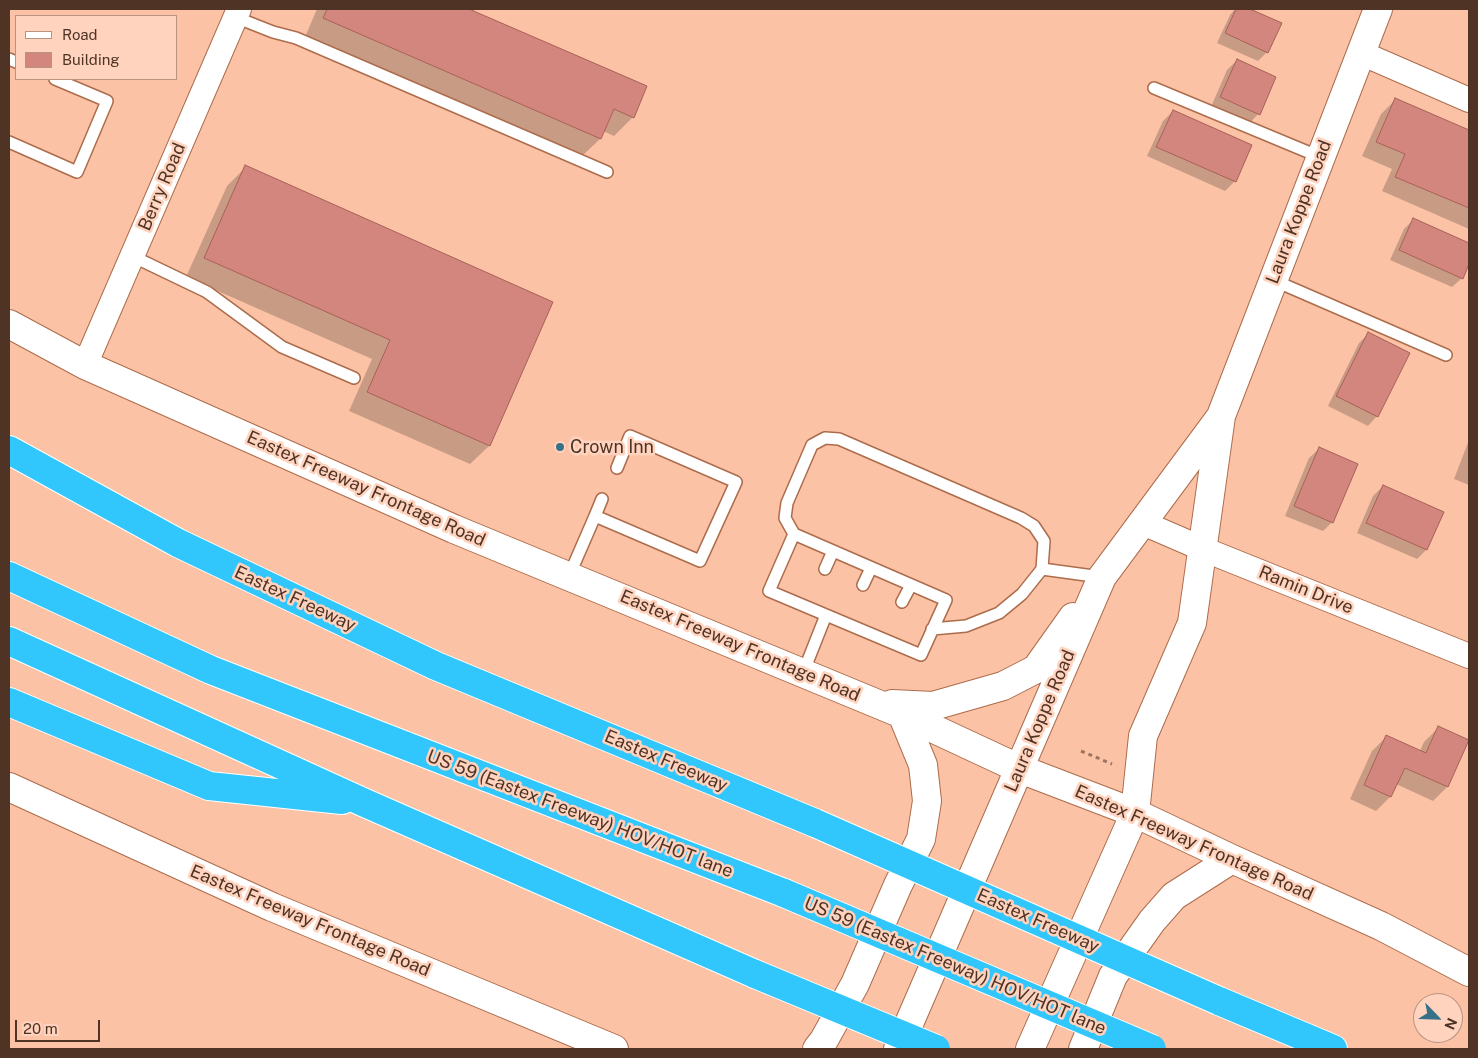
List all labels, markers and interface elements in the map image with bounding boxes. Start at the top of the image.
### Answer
legend [15,15,178,80]
text: Road [62,26,98,43]
text: Building [62,51,120,68]
street label: Laura Koppe Road [1262,137,1336,287]
street label: Berry Road [134,140,190,234]
street label: Eastex Freeway Frontage Road [243,427,489,551]
place label: Crown Inn [570,436,654,458]
marker: Crown Inn [554,441,566,453]
street label: Eastex Freeway [231,561,359,637]
street label: Ramin Drive [1256,561,1356,619]
street label: Eastex Freeway Frontage Road [617,586,863,706]
street label: Laura Koppe Road [1000,647,1080,795]
street label: Eastex Freeway [601,725,731,797]
street label: US 59 (Eastex Freeway) HOV/HOT lane [424,746,736,882]
street label: Eastex Freeway Frontage Road [1071,781,1317,905]
street label: Eastex Freeway Frontage Road [187,861,433,981]
street label: Eastex Freeway [973,884,1103,958]
street label: US 59 (Eastex Freeway) HOV/HOT lane [801,892,1109,1040]
north arrow [1413,993,1463,1043]
scale bar [18,1010,102,1042]
text: N [1441,1015,1460,1032]
text: 20 m [23,1020,58,1037]

